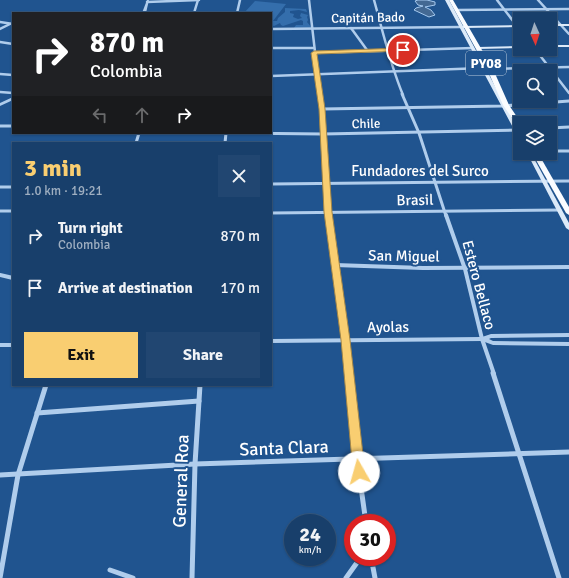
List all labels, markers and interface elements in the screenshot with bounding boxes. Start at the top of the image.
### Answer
street label: Capitán Bado [331,9,405,27]
north arrow [513,12,557,56]
map controls [513,12,557,160]
text: 870 m [90,26,164,60]
icon: right [24,28,76,80]
pin [386,33,420,67]
icon: arrive [392,39,414,61]
road number: PY08 [466,51,506,75]
text: Colombia [90,60,162,82]
button: search [513,64,557,108]
icon: left [89,104,111,126]
icon: ahead [131,104,153,126]
icon: right [173,104,195,126]
street label: Chile [352,116,380,132]
button: layers [513,116,557,160]
text: 3 min [24,153,82,183]
button: close [218,155,260,197]
street label: Fundadores del Surco [351,162,489,180]
text: 1.0 km · 19:21 [24,183,102,199]
street label: Brasil [396,191,434,209]
text: Turn right [58,219,123,237]
icon: right [24,225,46,247]
text: 870 m [220,227,260,245]
text: Colombia [58,237,110,253]
street label: Estero Bellaco [458,238,500,332]
street label: San Miguel [368,246,440,266]
icon: arrive [24,277,46,299]
text: Arrive at destination [58,279,193,297]
text: 170 m [220,279,260,297]
street label: Ayolas [367,318,410,336]
button: Exit [24,332,138,378]
button: Share [146,332,260,378]
street label: General Roa [168,434,194,528]
street label: Santa Clara [239,435,329,461]
position arrow [338,451,380,493]
speed limit sign: 30 [344,514,396,566]
text: 24 [299,522,321,547]
text: km/h [299,544,321,556]

